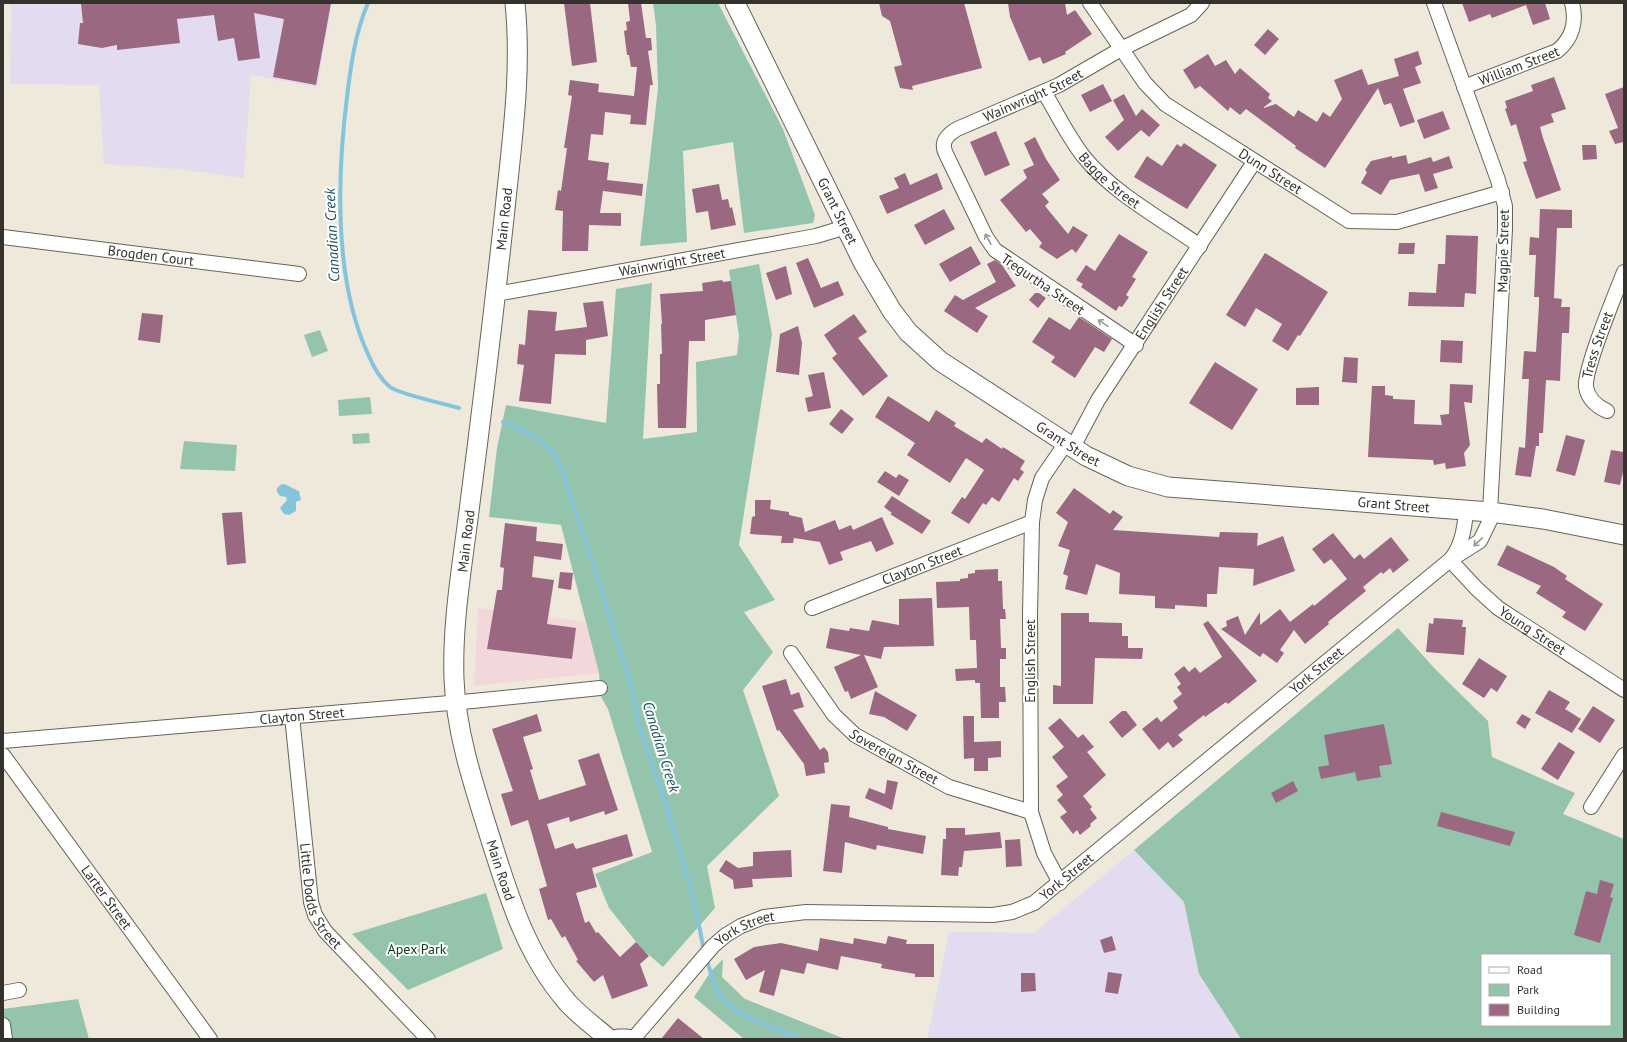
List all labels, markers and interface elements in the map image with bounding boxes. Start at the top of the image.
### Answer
street label: William Street [1476,42,1562,89]
street label: Wainwright Street [980,64,1086,126]
street label: Dunn Street [1235,144,1306,198]
street label: Bagge Street [1075,148,1144,212]
street label: Grant Street [814,175,862,248]
water label: Canadian Creek [319,186,343,282]
street label: Main Road [492,187,516,251]
street label: Magpie Street [1493,209,1513,293]
one-way arrow [983,234,991,246]
street label: Brogden Court [107,241,195,270]
street label: Wainwright Street [618,244,727,281]
street label: Tregurtha Street [998,249,1088,319]
street label: English Street [1131,263,1192,343]
street label: Tress Street [1578,309,1617,380]
one-way arrow [1097,319,1109,327]
street label: Grant Street [1033,417,1103,470]
street label: Grant Street [1357,493,1431,516]
street label: Main Road [453,509,479,573]
one-way arrow [1473,537,1483,546]
street label: Clayton Street [879,541,965,589]
street label: Young Street [1495,602,1570,659]
street label: English Street [1021,619,1039,703]
street label: York Street [1286,643,1347,698]
water label: Canadian Creek [639,699,685,796]
street label: Clayton Street [259,703,345,728]
street label: Sovereign Street [845,725,942,789]
street label: Main Road [482,838,519,903]
street label: Little Dodds Street [296,842,346,953]
street label: York Street [1036,849,1097,904]
street label: Larter Street [77,862,136,933]
street label: York Street [711,907,776,950]
park label: Apex Park [388,940,447,958]
legend [1481,954,1611,1026]
text: Road [1517,962,1542,977]
text: Park [1517,982,1539,997]
text: Building [1517,1002,1560,1017]

